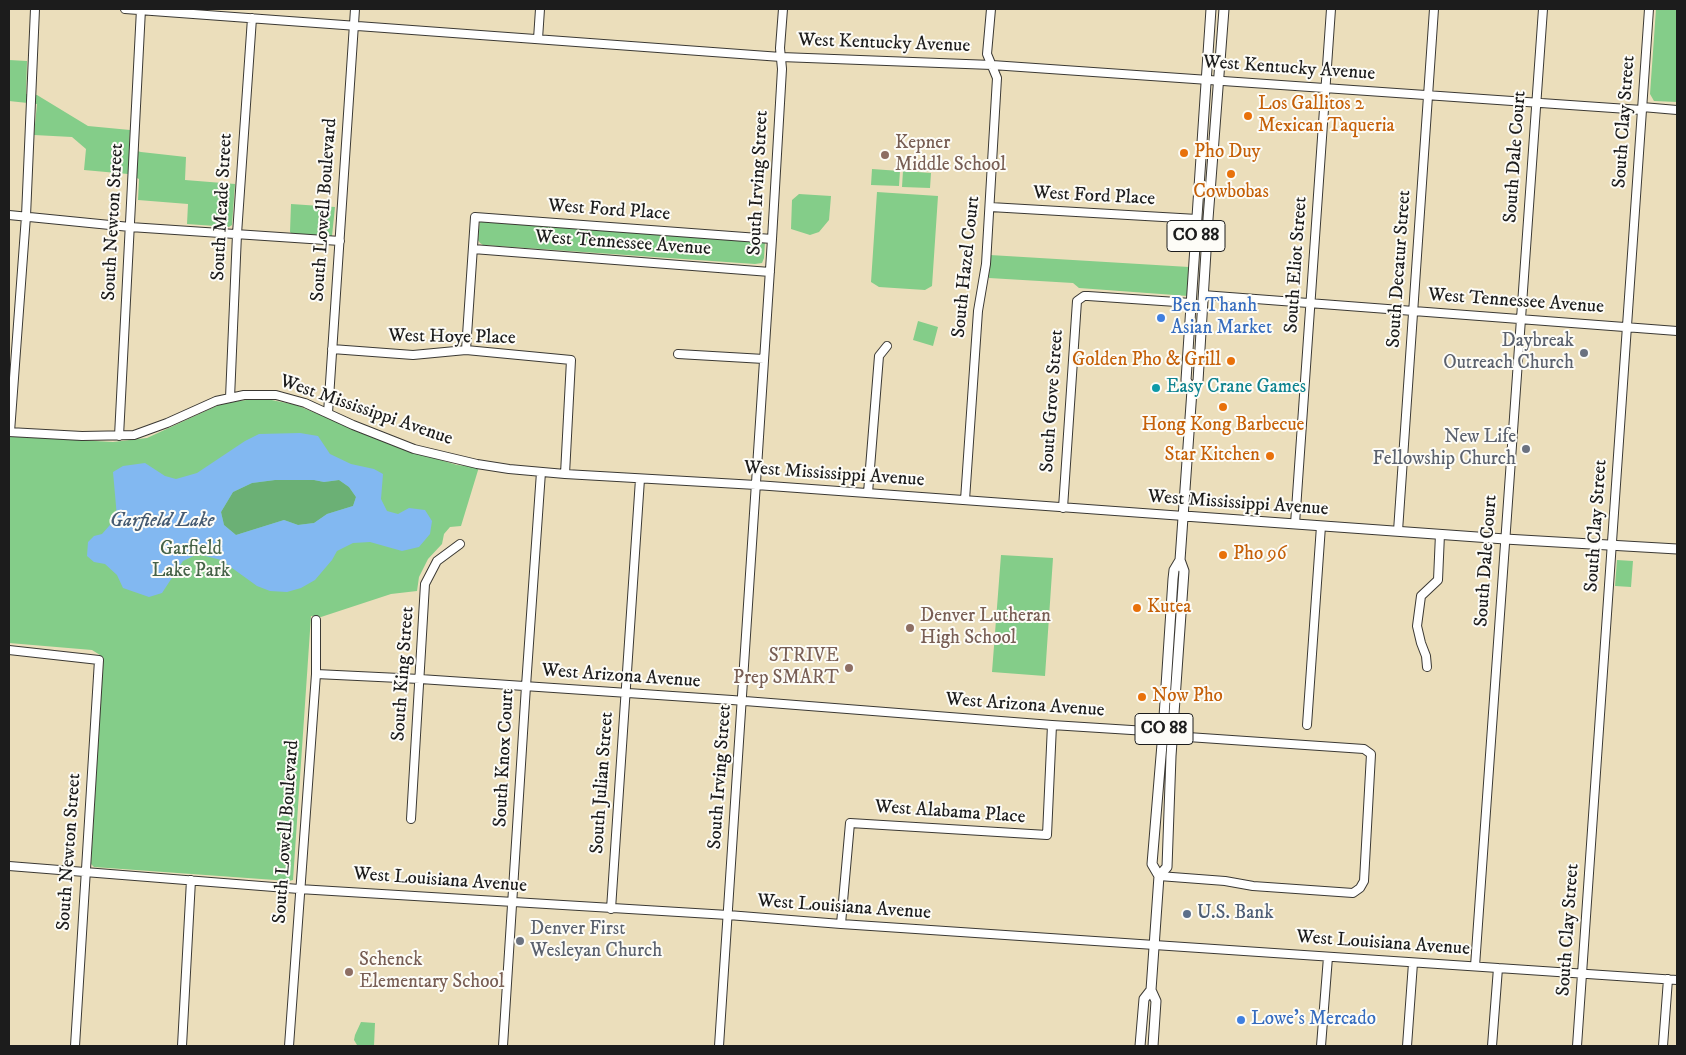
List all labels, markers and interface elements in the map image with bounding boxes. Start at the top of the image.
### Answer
street label: West Kentucky Avenue [797,30,971,58]
street label: West Kentucky Avenue [1202,52,1376,86]
street label: South Clay Street [1609,55,1641,189]
street label: South Dale Court [1500,90,1532,224]
place label: Los Gallitos 2 Mexican Taqueria [1258,94,1395,138]
street label: South Irving Street [744,110,774,256]
marker: Los Gallitos 2 Mexican Taqueria [1242,110,1254,122]
street label: South Lowell Boulevard [307,118,343,302]
street label: South Meade Street [208,133,238,281]
place label: Kepner Middle School [895,133,1006,177]
place label: Pho Duy [1194,142,1261,164]
street label: South Newton Street [98,143,130,301]
marker: Pho Duy [1178,147,1190,159]
marker: Kepner Middle School [879,149,891,161]
marker: Cowbobas [1225,168,1237,180]
street label: West Ford Place [1032,182,1156,212]
place label: Cowbobas [1193,182,1269,204]
street label: South Decatur Street [1383,189,1417,349]
street label: West Ford Place [547,195,671,227]
street label: South Hazel Court [948,195,986,339]
street label: South Eliot Street [1281,196,1313,334]
road number: CO 88 [1167,220,1225,252]
street label: West Tennessee Avenue [534,226,712,262]
street label: West Tennessee Avenue [1427,284,1605,320]
place label: Ben Thanh Asian Market [1171,296,1272,340]
marker: Ben Thanh Asian Market [1155,312,1167,324]
street label: West Hoye Place [388,325,516,351]
street label: South Grove Street [1037,329,1069,473]
place label: Daybreak Outreach Church [1443,331,1574,375]
marker: Daybreak Outreach Church [1578,347,1590,359]
place label: Golden Pho & Grill [1072,350,1221,372]
marker: Golden Pho & Grill [1225,355,1237,367]
street label: West Mississippi Avenue [277,371,455,451]
place label: Easy Crane Games [1166,377,1306,399]
marker: Easy Crane Games [1150,382,1162,394]
marker: Hong Kong Barbecue [1217,401,1229,413]
place label: Hong Kong Barbecue [1142,415,1304,437]
place label: New Life Fellowship Church [1373,427,1516,471]
marker: New Life Fellowship Church [1520,443,1532,455]
place label: Star Kitchen [1165,445,1260,467]
marker: Star Kitchen [1264,450,1276,462]
street label: West Mississippi Avenue [743,457,925,493]
street label: South Clay Street [1581,459,1613,593]
street label: West Mississippi Avenue [1147,486,1329,522]
street label: South Dale Court [1471,494,1503,628]
water label: Garfield Lake [110,510,214,534]
park label: Garfield Lake Park [152,539,230,583]
place label: Pho 96 [1233,544,1287,566]
marker: Pho 96 [1217,549,1229,561]
place label: Kutea [1147,597,1191,619]
marker: Kutea [1131,602,1143,614]
street label: South King Street [388,606,420,742]
place label: Denver Lutheran High School [920,606,1051,650]
marker: Denver Lutheran High School [904,622,916,634]
place label: STRIVE Prep SMART [733,646,839,690]
street label: West Arizona Avenue [541,660,701,694]
marker: STRIVE Prep SMART [843,662,855,674]
place label: Now Pho [1152,686,1223,708]
street label: South Knox Court [490,688,520,828]
street label: West Arizona Avenue [945,689,1105,723]
marker: Now Pho [1136,691,1148,703]
street label: South Irving Street [705,704,737,850]
street label: South Julian Street [587,711,619,855]
road number: CO 88 [1135,714,1193,744]
street label: South Lowell Boulevard [269,740,305,924]
street label: South Newton Street [53,772,87,932]
street label: West Alabama Place [874,796,1026,830]
street label: South Clay Street [1553,863,1585,997]
street label: West Louisiana Avenue [352,864,528,898]
street label: West Louisiana Avenue [756,891,932,925]
place label: U.S. Bank [1197,903,1274,925]
marker: U.S. Bank [1181,908,1193,920]
place label: Denver First Wesleyan Church [530,919,662,963]
street label: West Louisiana Avenue [1295,927,1471,961]
marker: Denver First Wesleyan Church [514,935,526,947]
place label: Schenck Elementary School [359,950,504,994]
marker: Schenck Elementary School [343,966,355,978]
place label: Lowe's Mercado [1251,1009,1376,1031]
marker: Lowe's Mercado [1235,1014,1247,1026]

